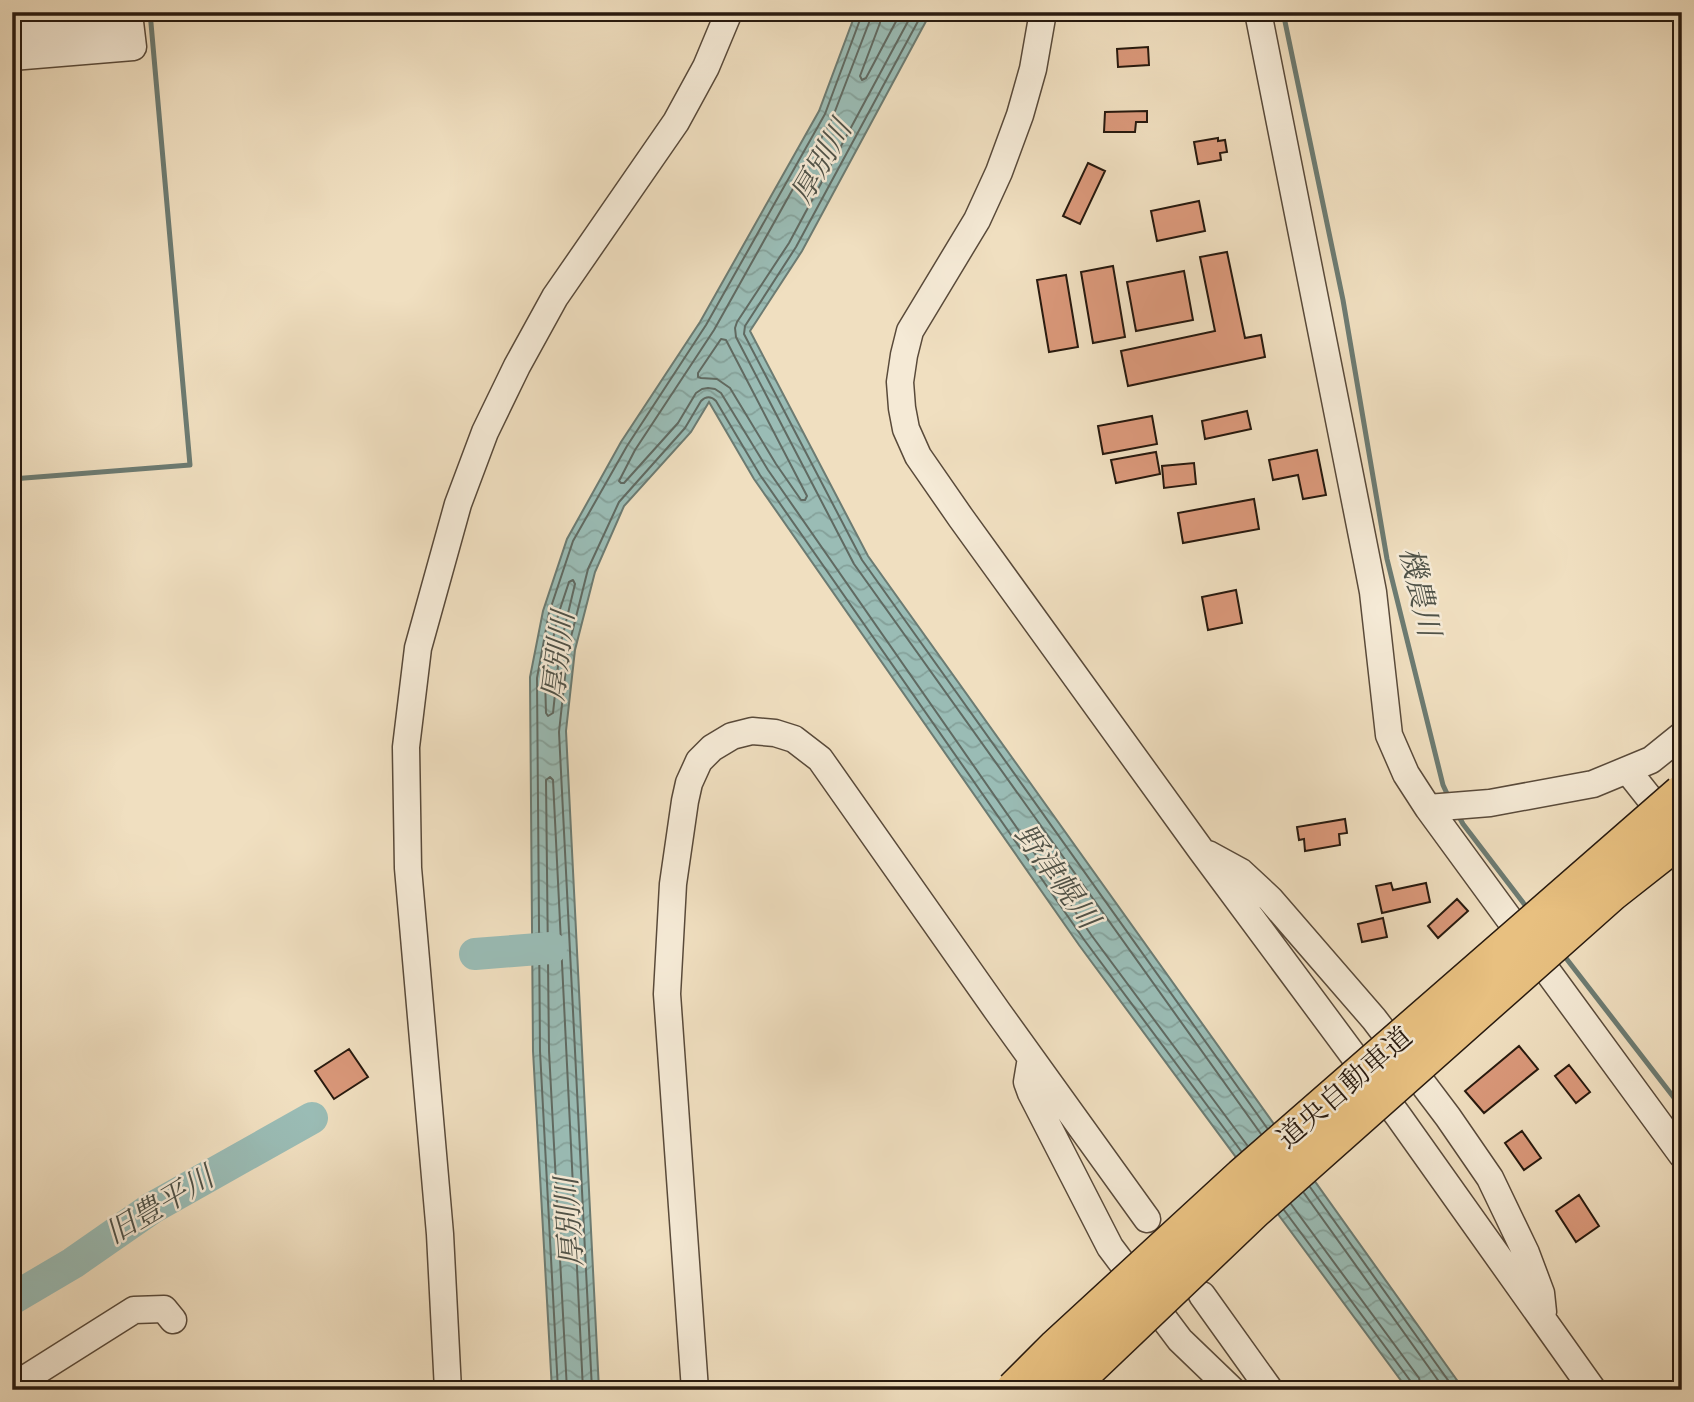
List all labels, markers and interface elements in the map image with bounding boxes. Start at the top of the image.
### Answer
water label: 厚別川 [783,111,862,210]
water label: 機農川 [1390,544,1448,643]
water label: 厚別川 [535,606,584,703]
water label: 野津幌川 [1005,817,1108,939]
street label: 道央自動車道 [1270,1020,1420,1156]
water label: 旧豊平川 [99,1157,224,1253]
water label: 厚別川 [548,1173,592,1268]

